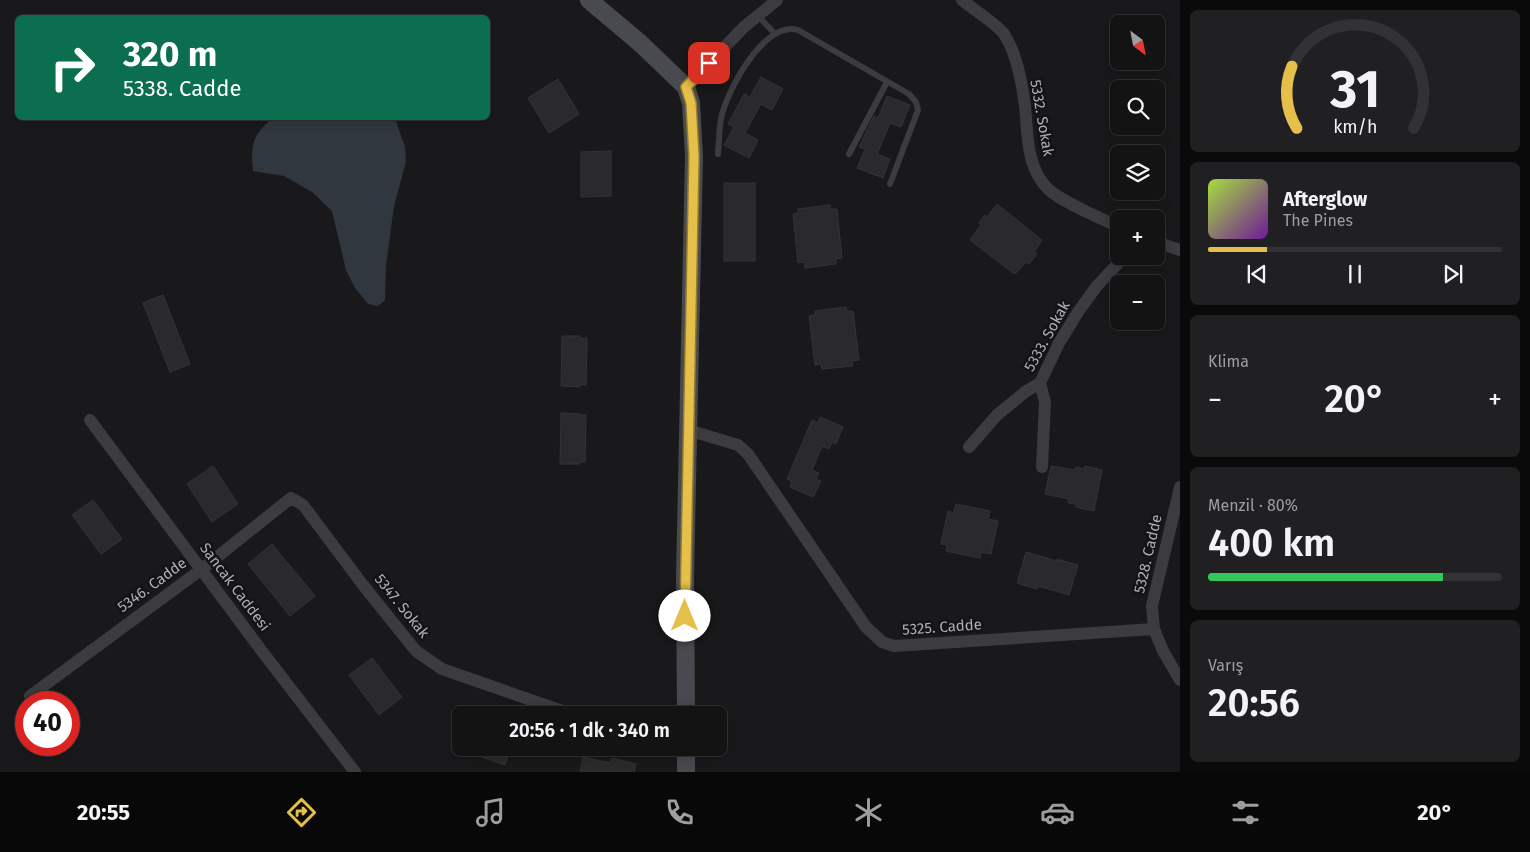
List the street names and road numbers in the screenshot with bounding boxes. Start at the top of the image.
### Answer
street label: 5332. Sokak [1026,78,1058,158]
street label: 5333. Sokak [1020,297,1074,374]
street label: 5328. Cadde [1130,513,1166,595]
street label: Sancak Caddesi [196,539,274,635]
street label: 5346. Cadde [114,554,190,616]
street label: 5347. Sokak [371,570,433,642]
street label: 5325. Cadde [902,615,982,639]

